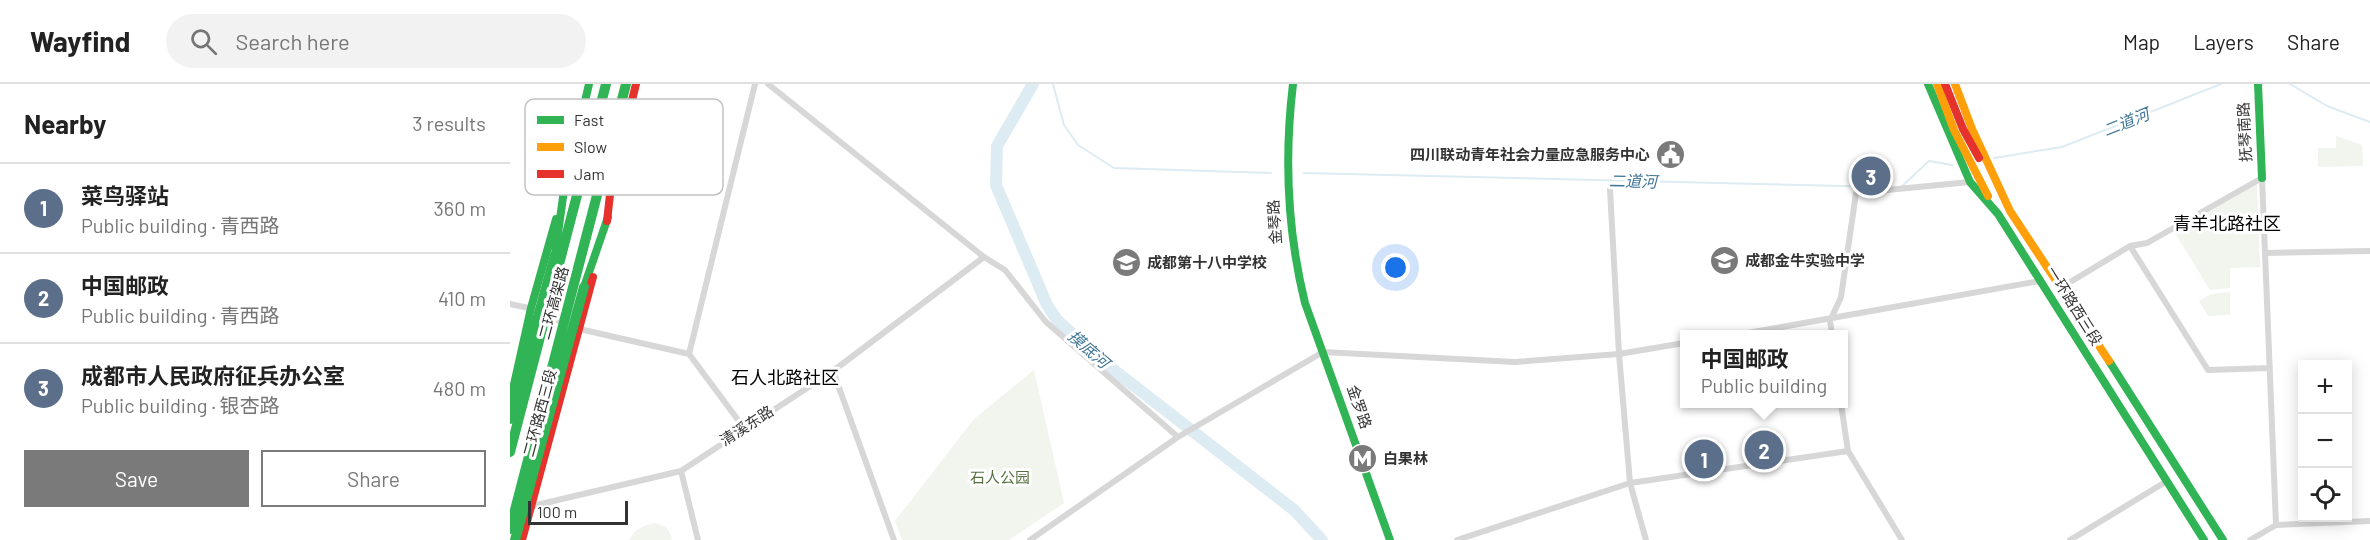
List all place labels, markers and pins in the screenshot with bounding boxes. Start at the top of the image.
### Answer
public building icon: 四川联动青年社会力量应急服务中心 [1655,139,1687,171]
place label: 四川联动青年社会力量应急服务中心 [1410,145,1650,163]
pin: 3 [1852,154,1890,199]
school or university icon: 成都金牛实验中学 [1708,245,1740,277]
school or university icon: 成都第十八中学校 [1110,247,1142,279]
place label: 成都金牛实验中学 [1745,251,1865,269]
place label: 成都第十八中学校 [1147,253,1267,271]
pin: 2 [1744,428,1784,472]
pin: 1 [1684,436,1724,482]
metro station icon: 白果林 [1346,443,1378,475]
place label: 白果林 [1383,449,1428,467]

